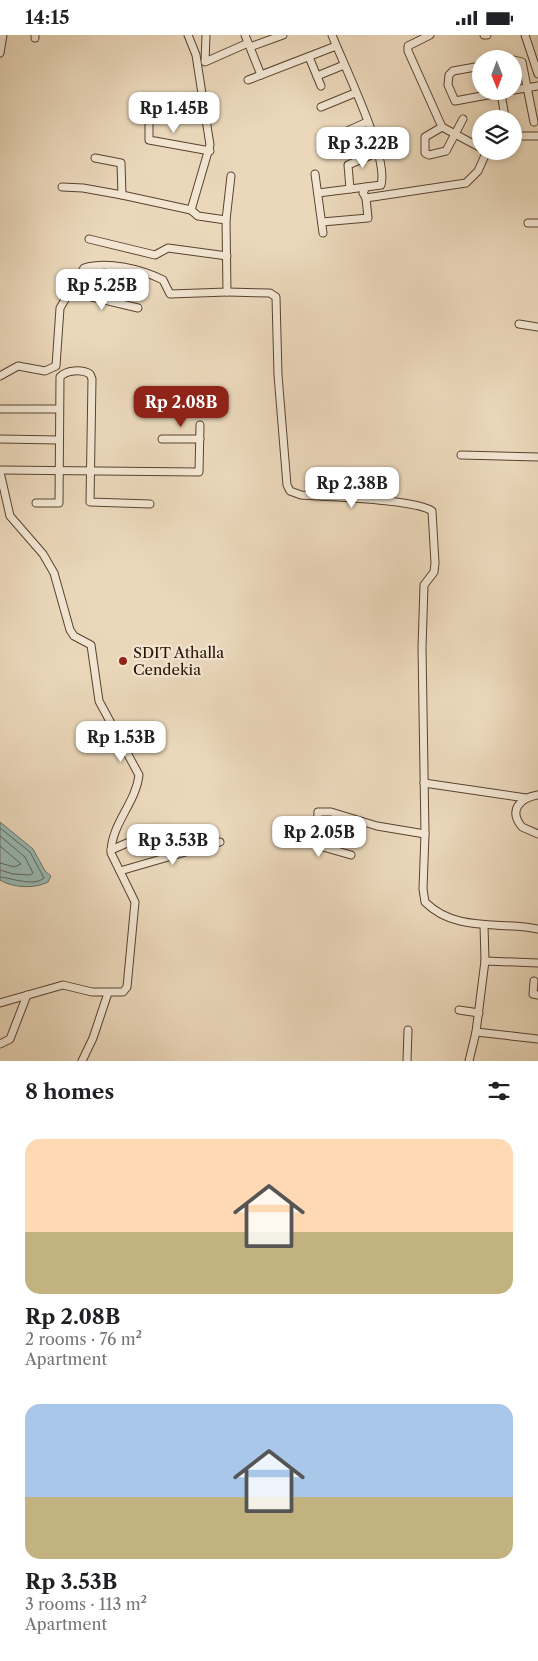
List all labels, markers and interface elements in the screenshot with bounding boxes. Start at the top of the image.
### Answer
text: 14:15 [25,6,70,29]
north arrow [472,50,522,100]
map controls [472,50,522,160]
pin: Rp 1.45B [122,91,226,134]
text: Rp 1.45B [140,98,208,118]
button: layers [472,110,522,160]
pin: Rp 3.22B [311,127,415,169]
text: Rp 3.22B [327,133,399,153]
pin: Rp 5.25B [50,269,154,311]
text: Rp 5.25B [67,275,137,295]
pin: Rp 2.08B [129,385,233,428]
text: Rp 2.08B [145,392,217,412]
pin: Rp 2.38B [300,467,404,509]
text: Rp 2.38B [316,473,388,493]
place label: SDIT Athalla Cendekia [133,643,224,679]
marker: SDIT Athalla Cendekia [117,655,129,667]
pin: Rp 1.53B [69,721,173,763]
text: Rp 1.53B [87,727,155,747]
pin: Rp 2.05B [267,815,371,858]
text: Rp 2.05B [283,822,355,842]
pin: Rp 3.53B [121,823,225,866]
text: Rp 3.53B [138,830,208,850]
icon: filters [485,1077,513,1105]
text: 8 homes [25,1079,114,1104]
icon: home [224,1171,314,1261]
text: Rp 2.08B [25,1304,120,1329]
text: 2 rooms · 76 m² [25,1329,142,1349]
text: Apartment [25,1349,107,1369]
icon: home [224,1436,314,1526]
text: Rp 3.53B [25,1569,117,1594]
text: 3 rooms · 113 m² [25,1594,147,1614]
text: Apartment [25,1614,107,1634]

